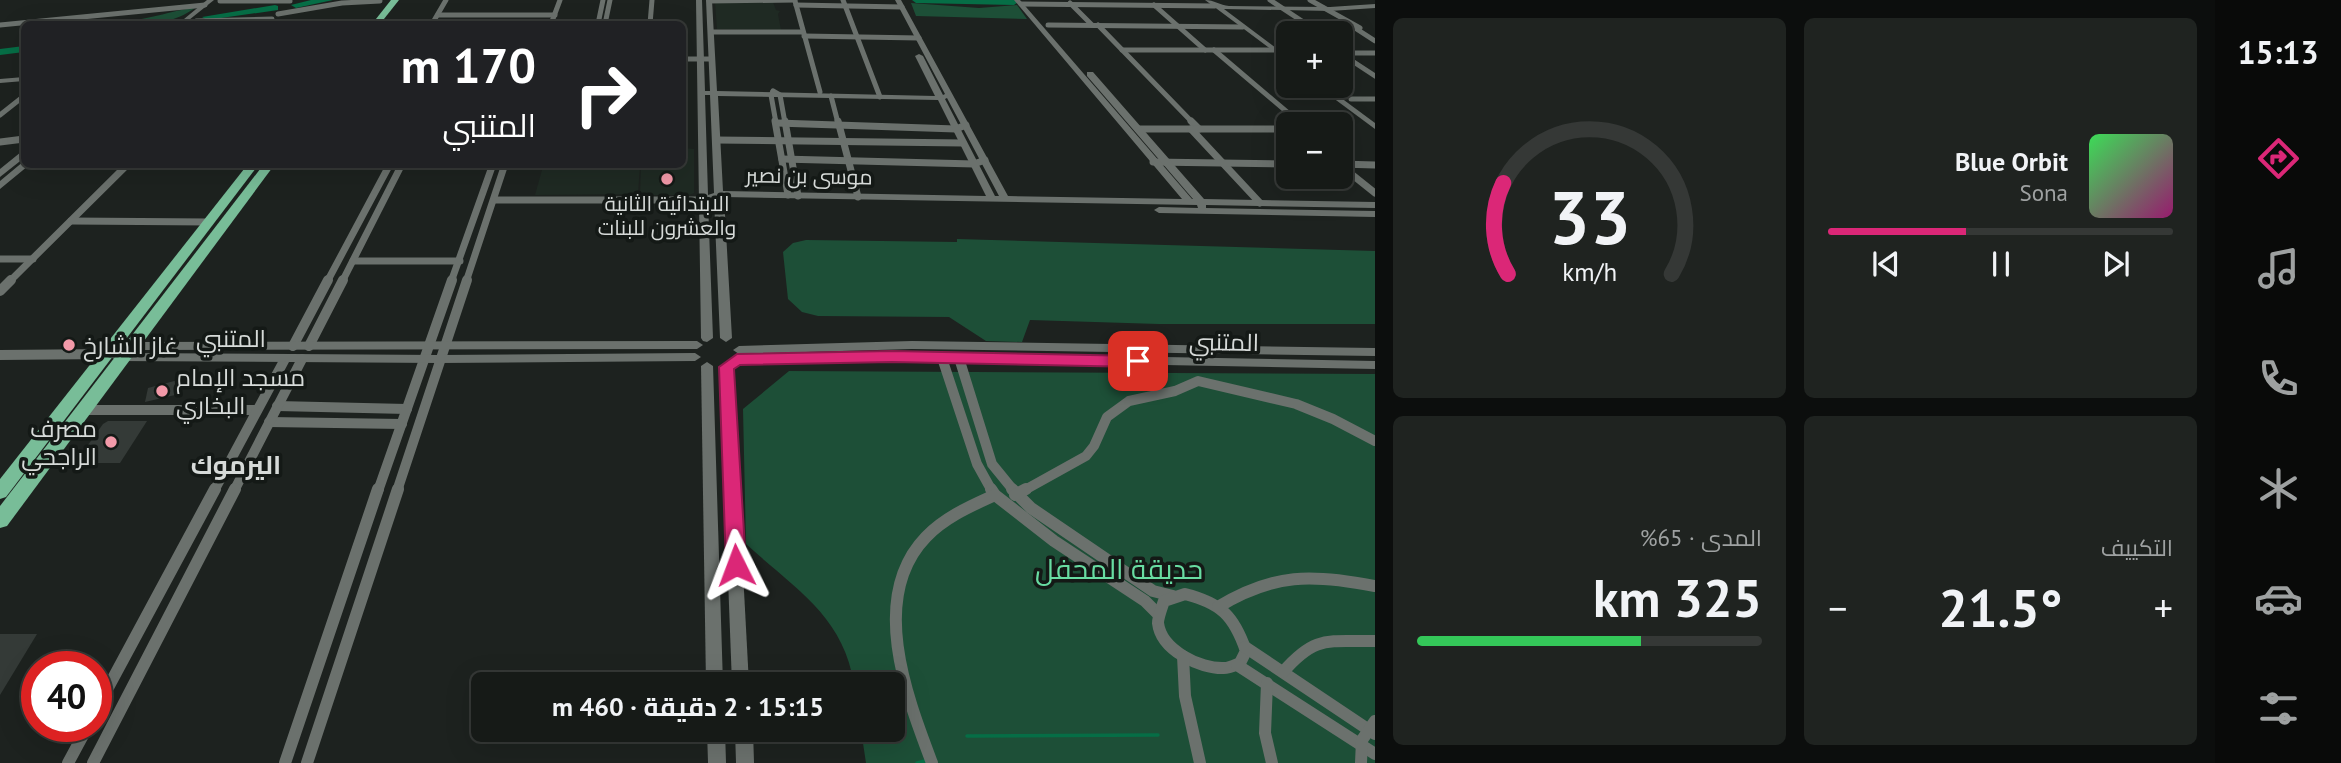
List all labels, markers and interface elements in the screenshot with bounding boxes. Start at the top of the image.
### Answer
map controls [1276,21,1353,189]
button: + [1276,21,1353,98]
text: 15:13 [2237,31,2319,73]
text: 170 m [401,33,536,97]
icon: right [560,49,651,140]
text: المتنبي [443,104,536,146]
button: − [1276,112,1353,189]
icon: directions [2254,134,2303,183]
text: Blue Orbit [1955,145,2068,178]
street label: موسى بن نصير [744,161,873,191]
marker: الابتدائية الثانية والعشرون للبنات [659,171,675,187]
text: 33 [1548,171,1631,265]
text: Sona [2019,178,2068,207]
place label: الابتدائية الثانية والعشرون للبنات [598,190,736,241]
icon: music [2254,244,2303,293]
icon: previous [1867,245,1905,283]
icon: pause [1982,245,2020,283]
icon: next [2097,245,2135,283]
text: km/h [1562,256,1617,288]
street label: المتنبي [196,323,266,358]
street label: المتنبي [1189,326,1259,362]
place label: غاز الشارخ [83,330,178,362]
pin [1108,331,1168,391]
marker: غاز الشارخ [61,337,77,353]
icon: arrive [1119,342,1157,380]
icon: phone [2254,354,2303,403]
place label: مسجد الإمام البخاري [176,362,305,424]
marker: مسجد الإمام البخاري [154,383,170,399]
place label: مصرف الراجحي [21,413,97,476]
marker: مصرف الراجحي [103,434,119,450]
district label: اليرموك [191,448,281,481]
icon: climate [2254,464,2303,513]
text: المدى · 65% [1640,523,1762,552]
position arrow [699,528,773,602]
text: التكييف [2101,533,2173,562]
park label: حديقة المحفل [1035,550,1203,587]
text: 325 km [1593,564,1762,631]
text: 21.5° [1939,574,2062,641]
icon: car [2254,574,2303,623]
text: − [1828,583,1847,632]
text: + [2154,583,2173,632]
speed limit sign: 40 [21,651,112,742]
icon: filters [2254,684,2303,733]
text: 15:15 · 2 دقيقة · 460 m [552,690,824,723]

